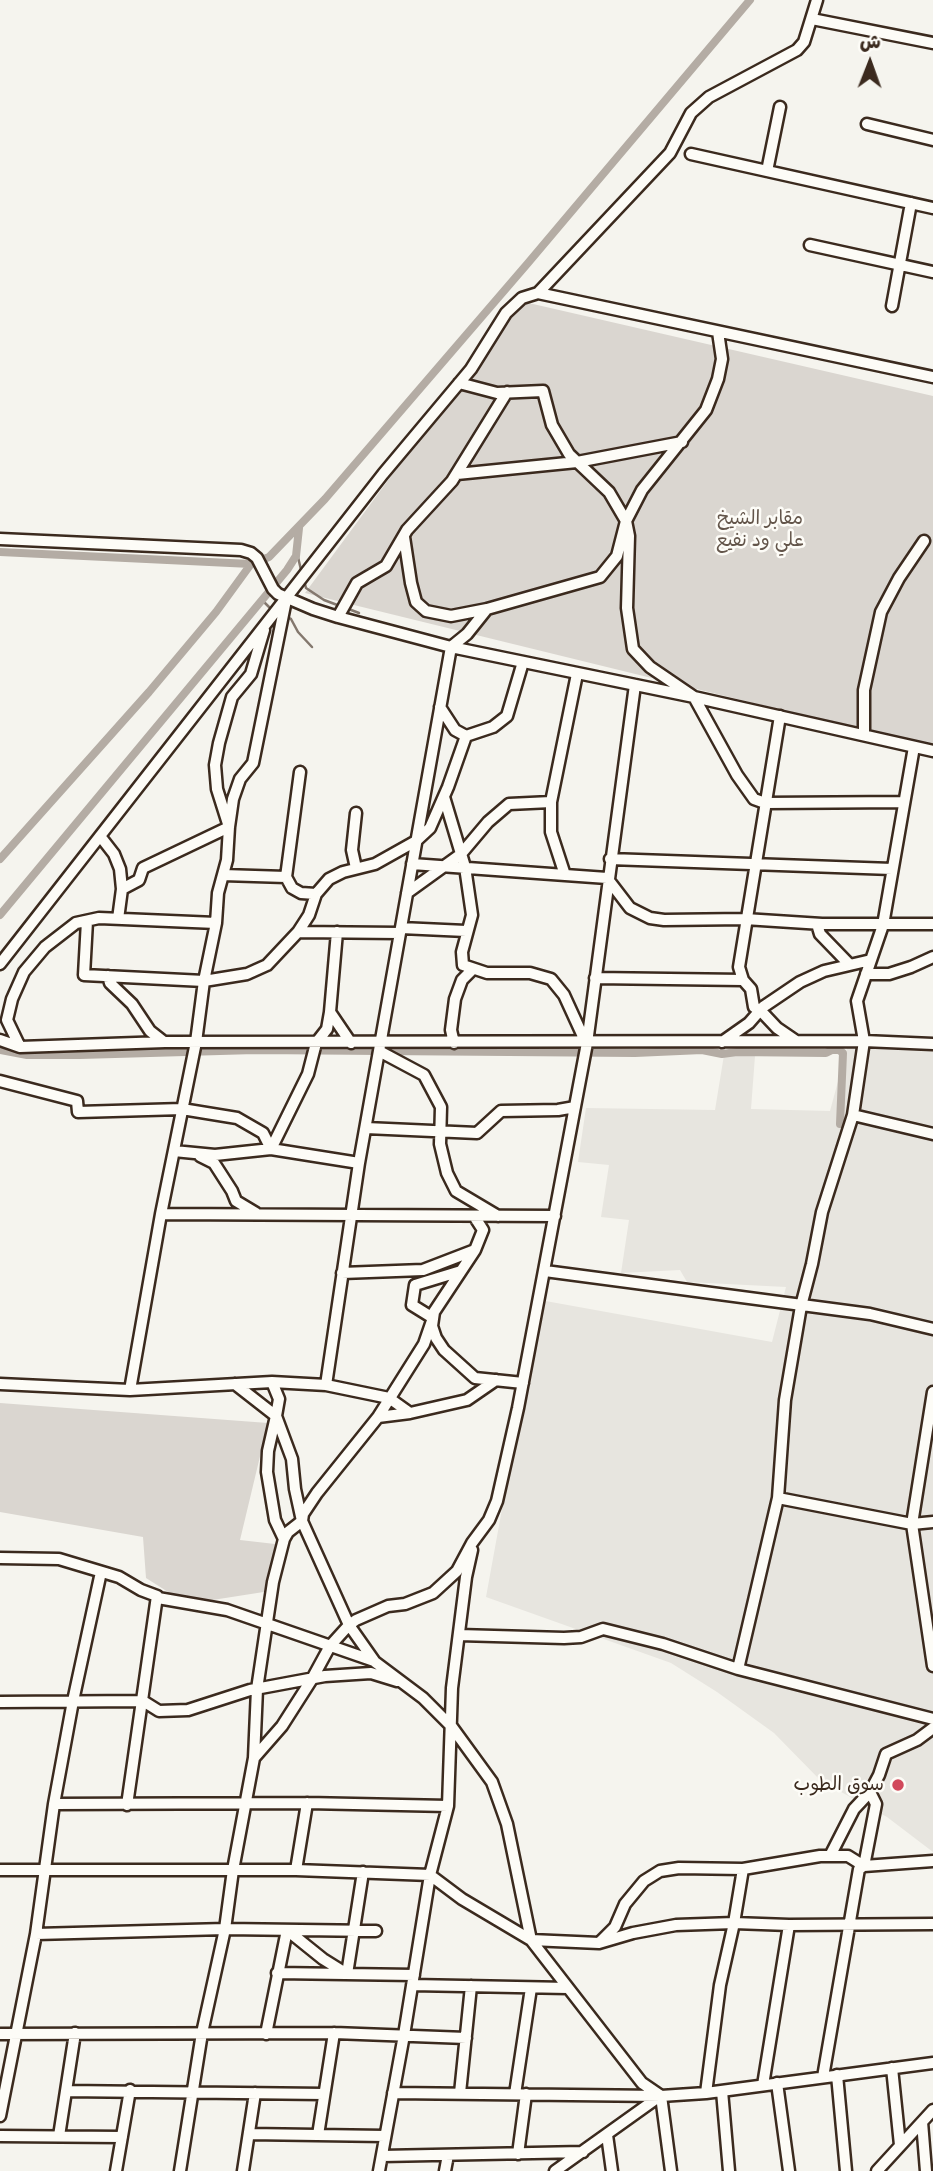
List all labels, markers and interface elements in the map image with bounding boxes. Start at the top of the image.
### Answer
text: ش [860,25,881,58]
north arrow [835,28,905,98]
park label: مقابر الشيخ علي ود نفيع [716,508,804,552]
place label: سوق الطوب [793,1774,884,1796]
marker: سوق الطوب [890,1777,906,1793]

